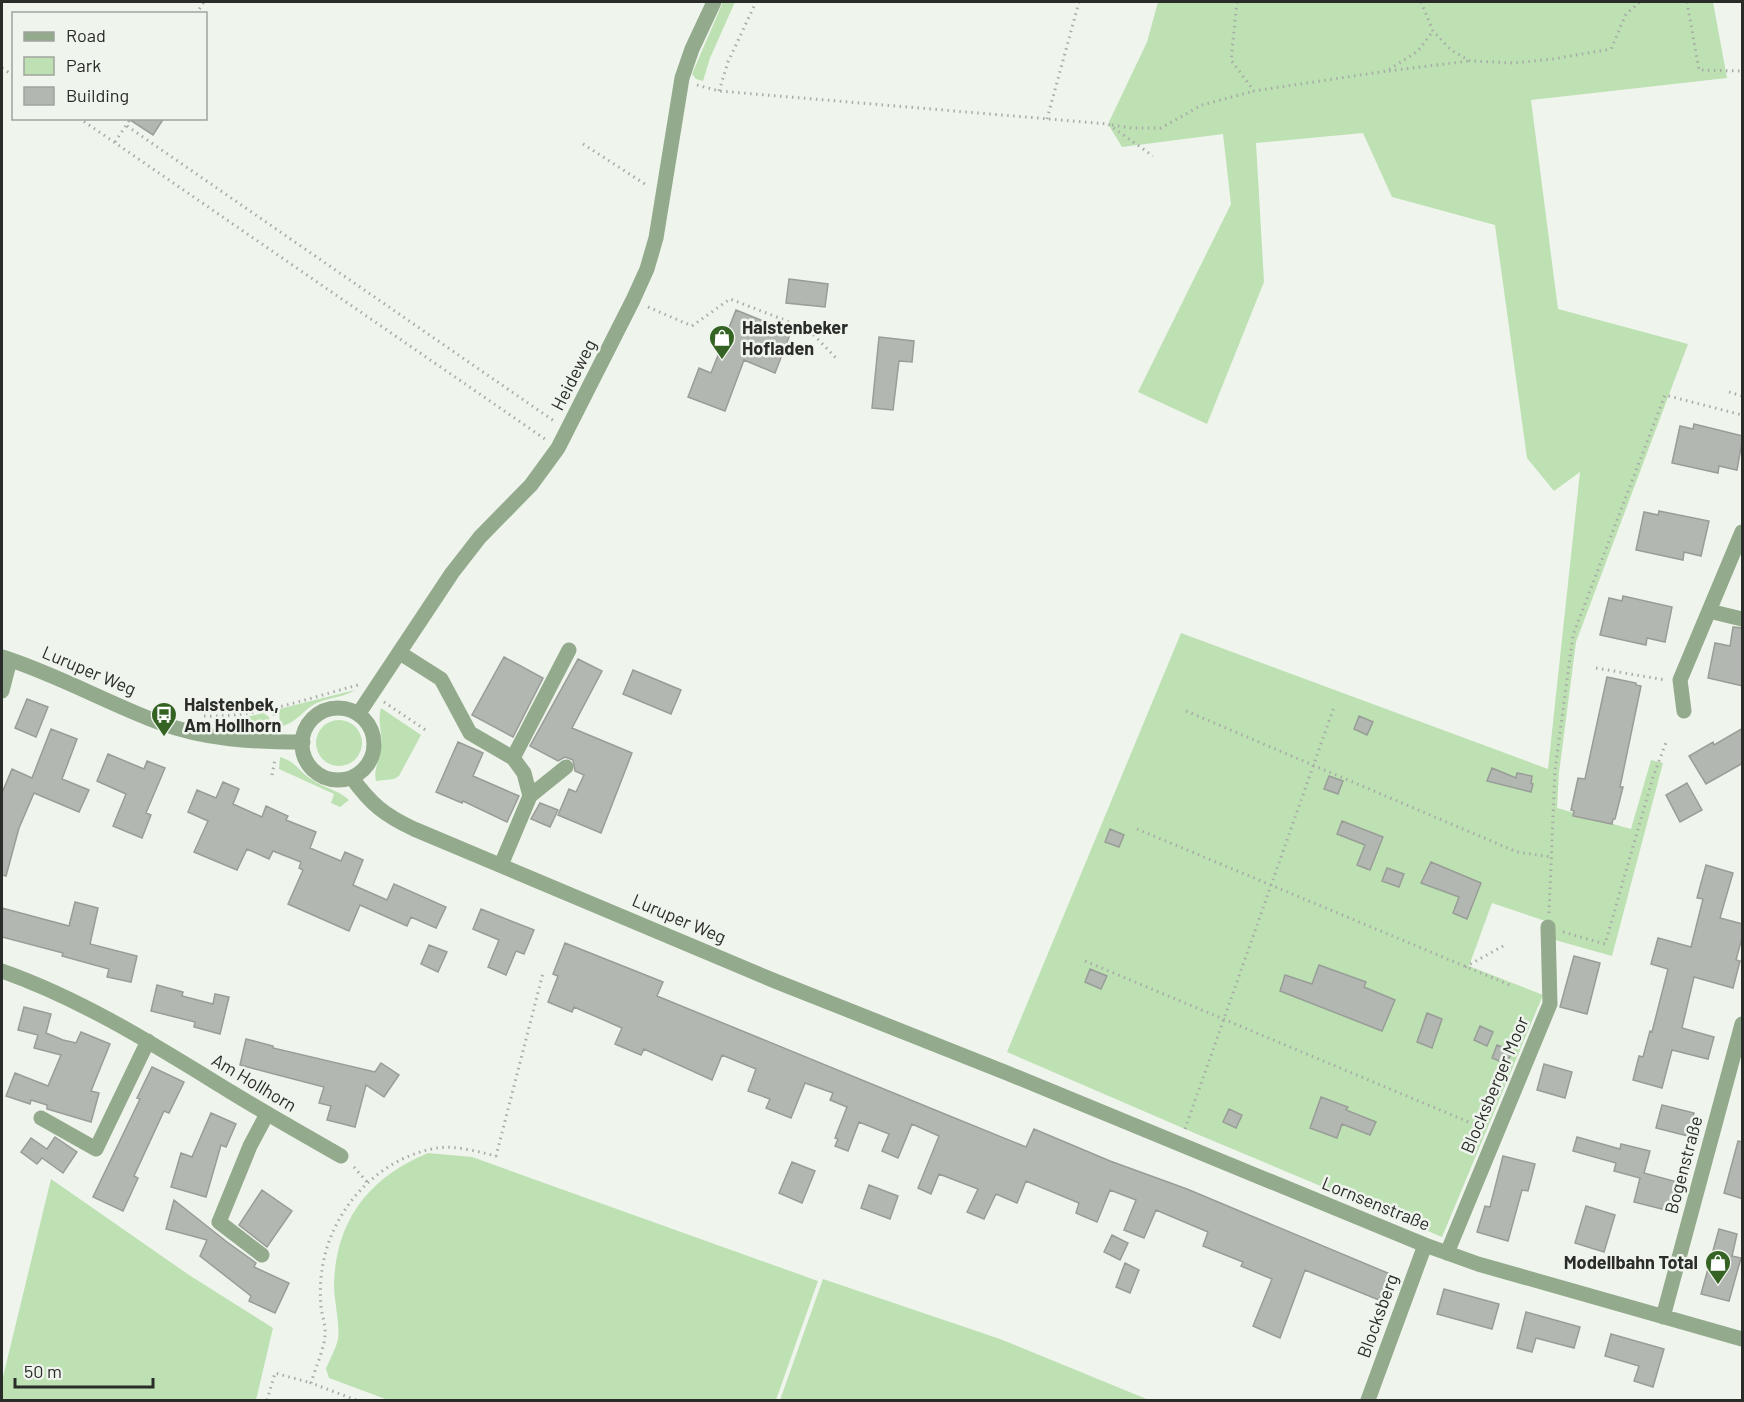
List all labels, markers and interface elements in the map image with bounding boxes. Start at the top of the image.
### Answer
legend [12,12,207,120]
text: Road [66,24,106,46]
text: Park [66,54,101,76]
text: Building [66,84,129,106]
place label: Halstenbeker Hofladen [742,316,848,359]
shop icon: Halstenbeker Hofladen [707,323,737,361]
street label: Heideweg [546,335,600,414]
street label: Luruper Weg [39,640,140,700]
place label: Halstenbek, Am Hollhorn [184,693,281,736]
bus stop icon: Halstenbek, Am Hollhorn [149,700,179,738]
street label: Luruper Weg [629,888,730,948]
street label: Blocksberger Moor [1455,1013,1533,1156]
street label: Am Hollhorn [208,1048,301,1116]
street label: Bogenstraße [1659,1113,1707,1216]
street label: Lornsenstraße [1319,1171,1434,1235]
shop icon: Modellbahn Total [1703,1248,1733,1286]
place label: Modellbahn Total [1564,1251,1698,1273]
street label: Blocksberg [1352,1271,1402,1361]
scale bar [15,1351,153,1389]
text: 50 m [24,1360,62,1382]

